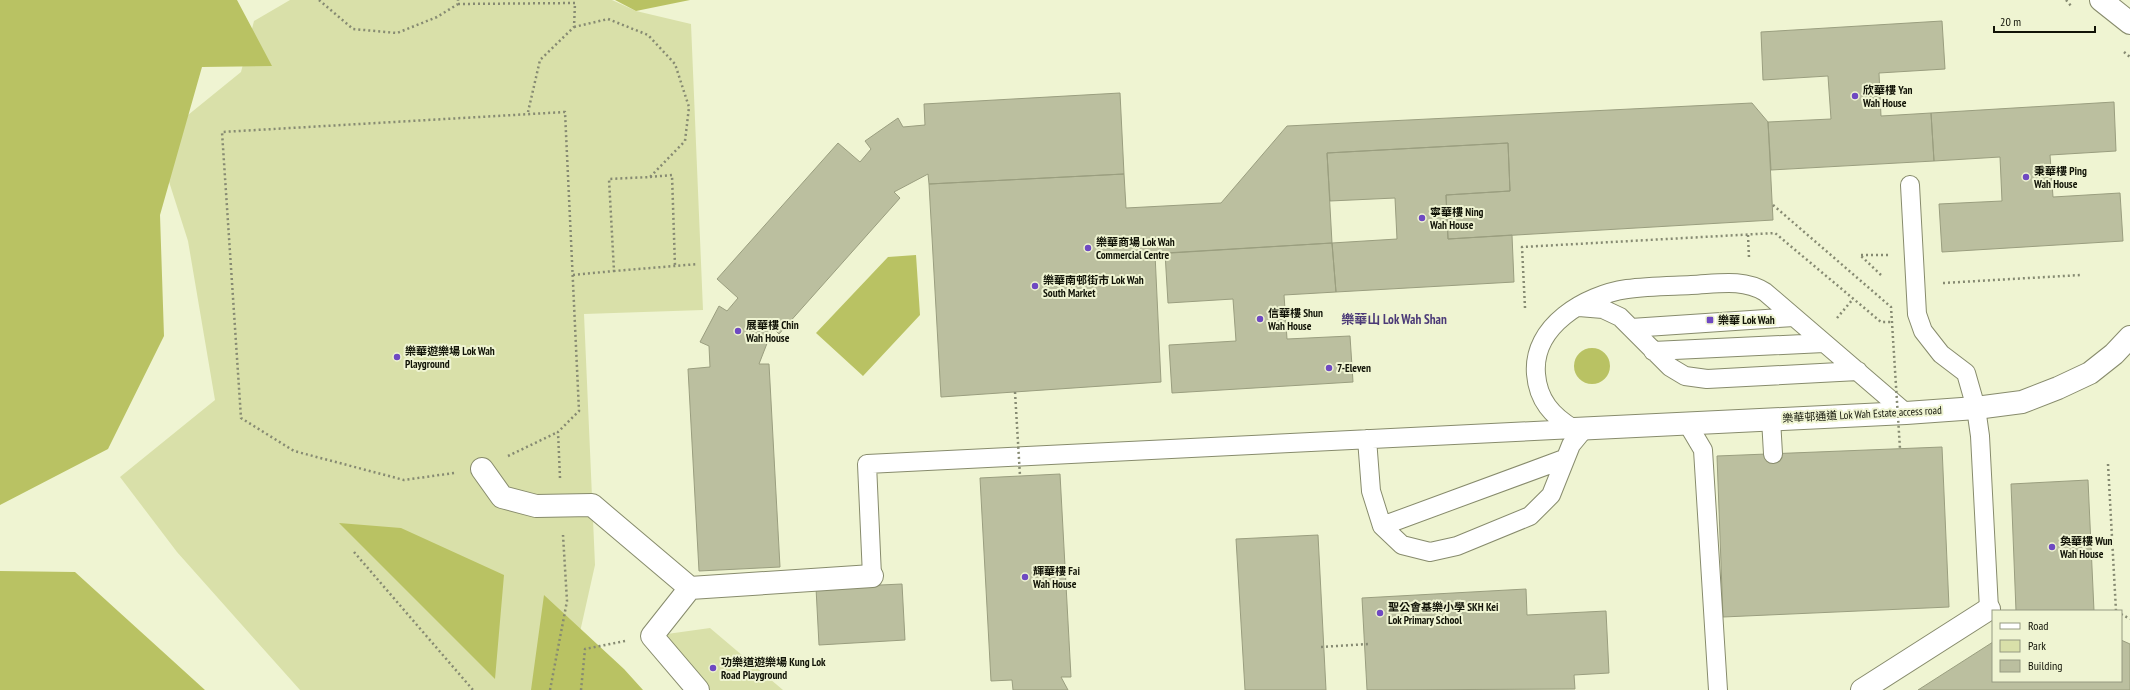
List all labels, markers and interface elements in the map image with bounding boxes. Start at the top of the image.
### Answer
scale bar [1994,8,2095,34]
text: 20 m [2000,14,2021,29]
place label: 欣華樓 Yan Wah House [1862,83,1913,110]
marker: 欣華樓 Yan Wah House [1850,91,1860,101]
place label: 秉華樓 Ping Wah House [2033,164,2087,191]
marker: 秉華樓 Ping Wah House [2021,172,2031,182]
place label: 寧華樓 Ning Wah House [1429,205,1484,232]
marker: 寧華樓 Ning Wah House [1417,213,1427,223]
place label: 樂華商場 Lok Wah Commercial Centre [1096,235,1175,262]
marker: 樂華商場 Lok Wah Commercial Centre [1083,243,1093,253]
place label: 樂華南邨街市 Lok Wah South Market [1043,273,1144,300]
marker: 樂華南邨街市 Lok Wah South Market [1030,281,1040,291]
place label: 信華樓 Shun Wah House [1267,306,1323,333]
district label: 樂華山 Lok Wah Shan [1341,311,1447,328]
place label: 樂華 Lok Wah [1718,313,1775,327]
marker: 信華樓 Shun Wah House [1255,314,1265,324]
marker: 樂華 Lok Wah [1705,315,1715,325]
place label: 展華樓 Chin Wah House [745,318,799,345]
marker: 展華樓 Chin Wah House [733,326,743,336]
place label: 樂華遊樂場 Lok Wah Playground [405,344,495,371]
marker: 樂華遊樂場 Lok Wah Playground [392,352,402,362]
place label: 7-Eleven [1337,361,1371,375]
marker: 7-Eleven [1324,363,1334,373]
street label: 樂華邨通道 Lok Wah Estate access road [1782,403,1942,425]
place label: 奐華樓 Wun Wah House [2059,534,2113,561]
marker: 奐華樓 Wun Wah House [2047,542,2057,552]
place label: 輝華樓 Fai Wah House [1032,564,1080,591]
marker: 輝華樓 Fai Wah House [1020,572,1030,582]
place label: 聖公會基樂小學 SKH Kei Lok Primary School [1388,600,1499,627]
marker: 聖公會基樂小學 SKH Kei Lok Primary School [1375,608,1385,618]
legend [1992,610,2122,682]
text: Road [2028,618,2048,633]
text: Park [2028,638,2046,653]
place label: 功樂道遊樂場 Kung Lok Road Playground [721,655,826,682]
text: Building [2028,658,2063,673]
marker: 功樂道遊樂場 Kung Lok Road Playground [708,663,718,673]

